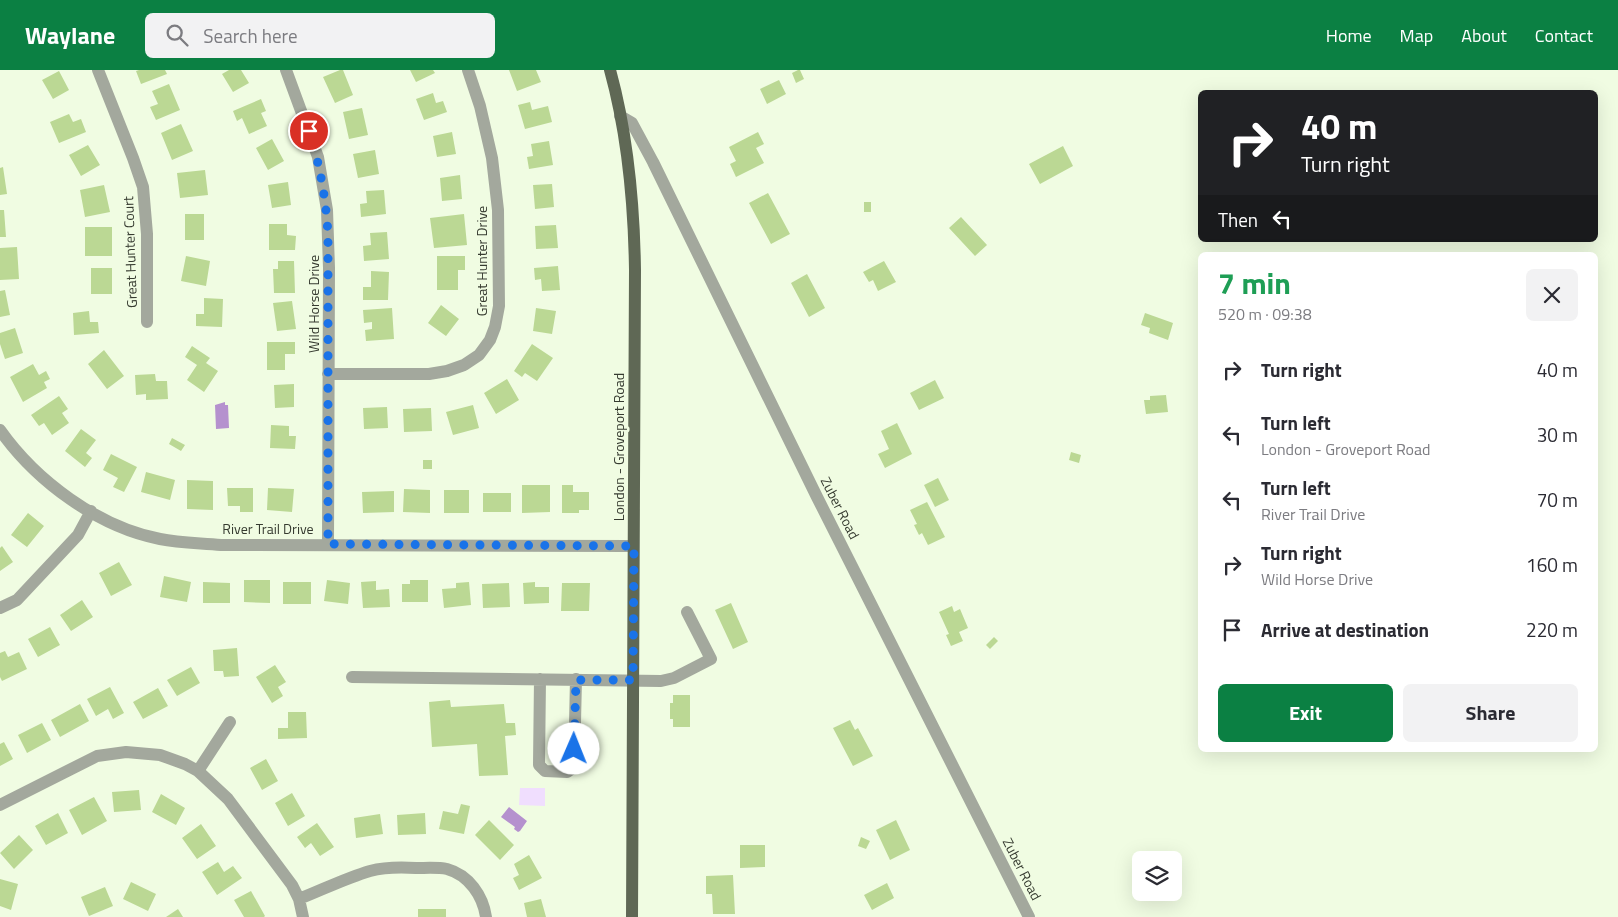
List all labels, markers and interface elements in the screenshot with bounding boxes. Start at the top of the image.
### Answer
search box [145,13,495,58]
text: Waylane [25,17,115,53]
icon: search [163,21,191,49]
text: Search here [203,21,298,50]
text: Home [1326,22,1372,49]
text: Map [1400,22,1433,49]
text: About [1461,22,1507,49]
text: Contact [1535,22,1593,49]
text: 40 m [1301,99,1377,153]
pin [288,110,330,152]
icon: right [1218,110,1283,175]
icon: arrive [295,117,323,145]
text: Turn right [1301,147,1390,181]
street label: Great Hunter Court [117,196,142,308]
text: Then [1218,205,1258,234]
icon: left [1268,205,1296,233]
street label: Great Hunter Drive [471,206,492,316]
street label: Wild Horse Drive [303,255,324,353]
text: 7 min [1218,260,1291,306]
button: close [1526,269,1578,321]
text: 520 m · 09:38 [1218,302,1312,326]
text: Turn right [1261,355,1342,384]
text: 40 m [1537,355,1578,384]
icon: right [1218,356,1246,384]
street label: London - Groveport Road [608,373,629,521]
text: Turn left [1261,408,1331,437]
text: 30 m [1537,420,1578,449]
icon: left [1218,421,1246,449]
text: London - Groveport Road [1261,437,1431,461]
street label: Zuber Road [816,473,865,543]
text: Turn left [1261,473,1331,502]
text: 70 m [1537,485,1578,514]
icon: left [1218,486,1246,514]
text: River Trail Drive [1261,502,1365,526]
street label: River Trail Drive [222,518,314,539]
text: Turn right [1261,538,1342,567]
text: 160 m [1526,550,1578,579]
icon: right [1218,551,1246,579]
text: Wild Horse Drive [1261,567,1373,591]
text: Arrive at destination [1261,615,1429,644]
text: 220 m [1526,615,1578,644]
icon: arrive [1218,616,1246,644]
button: Exit [1218,684,1393,742]
button: Share [1403,684,1578,742]
position arrow [547,722,599,774]
street label: Zuber Road [998,834,1047,904]
map controls [1132,851,1182,901]
button: layers [1132,851,1182,901]

